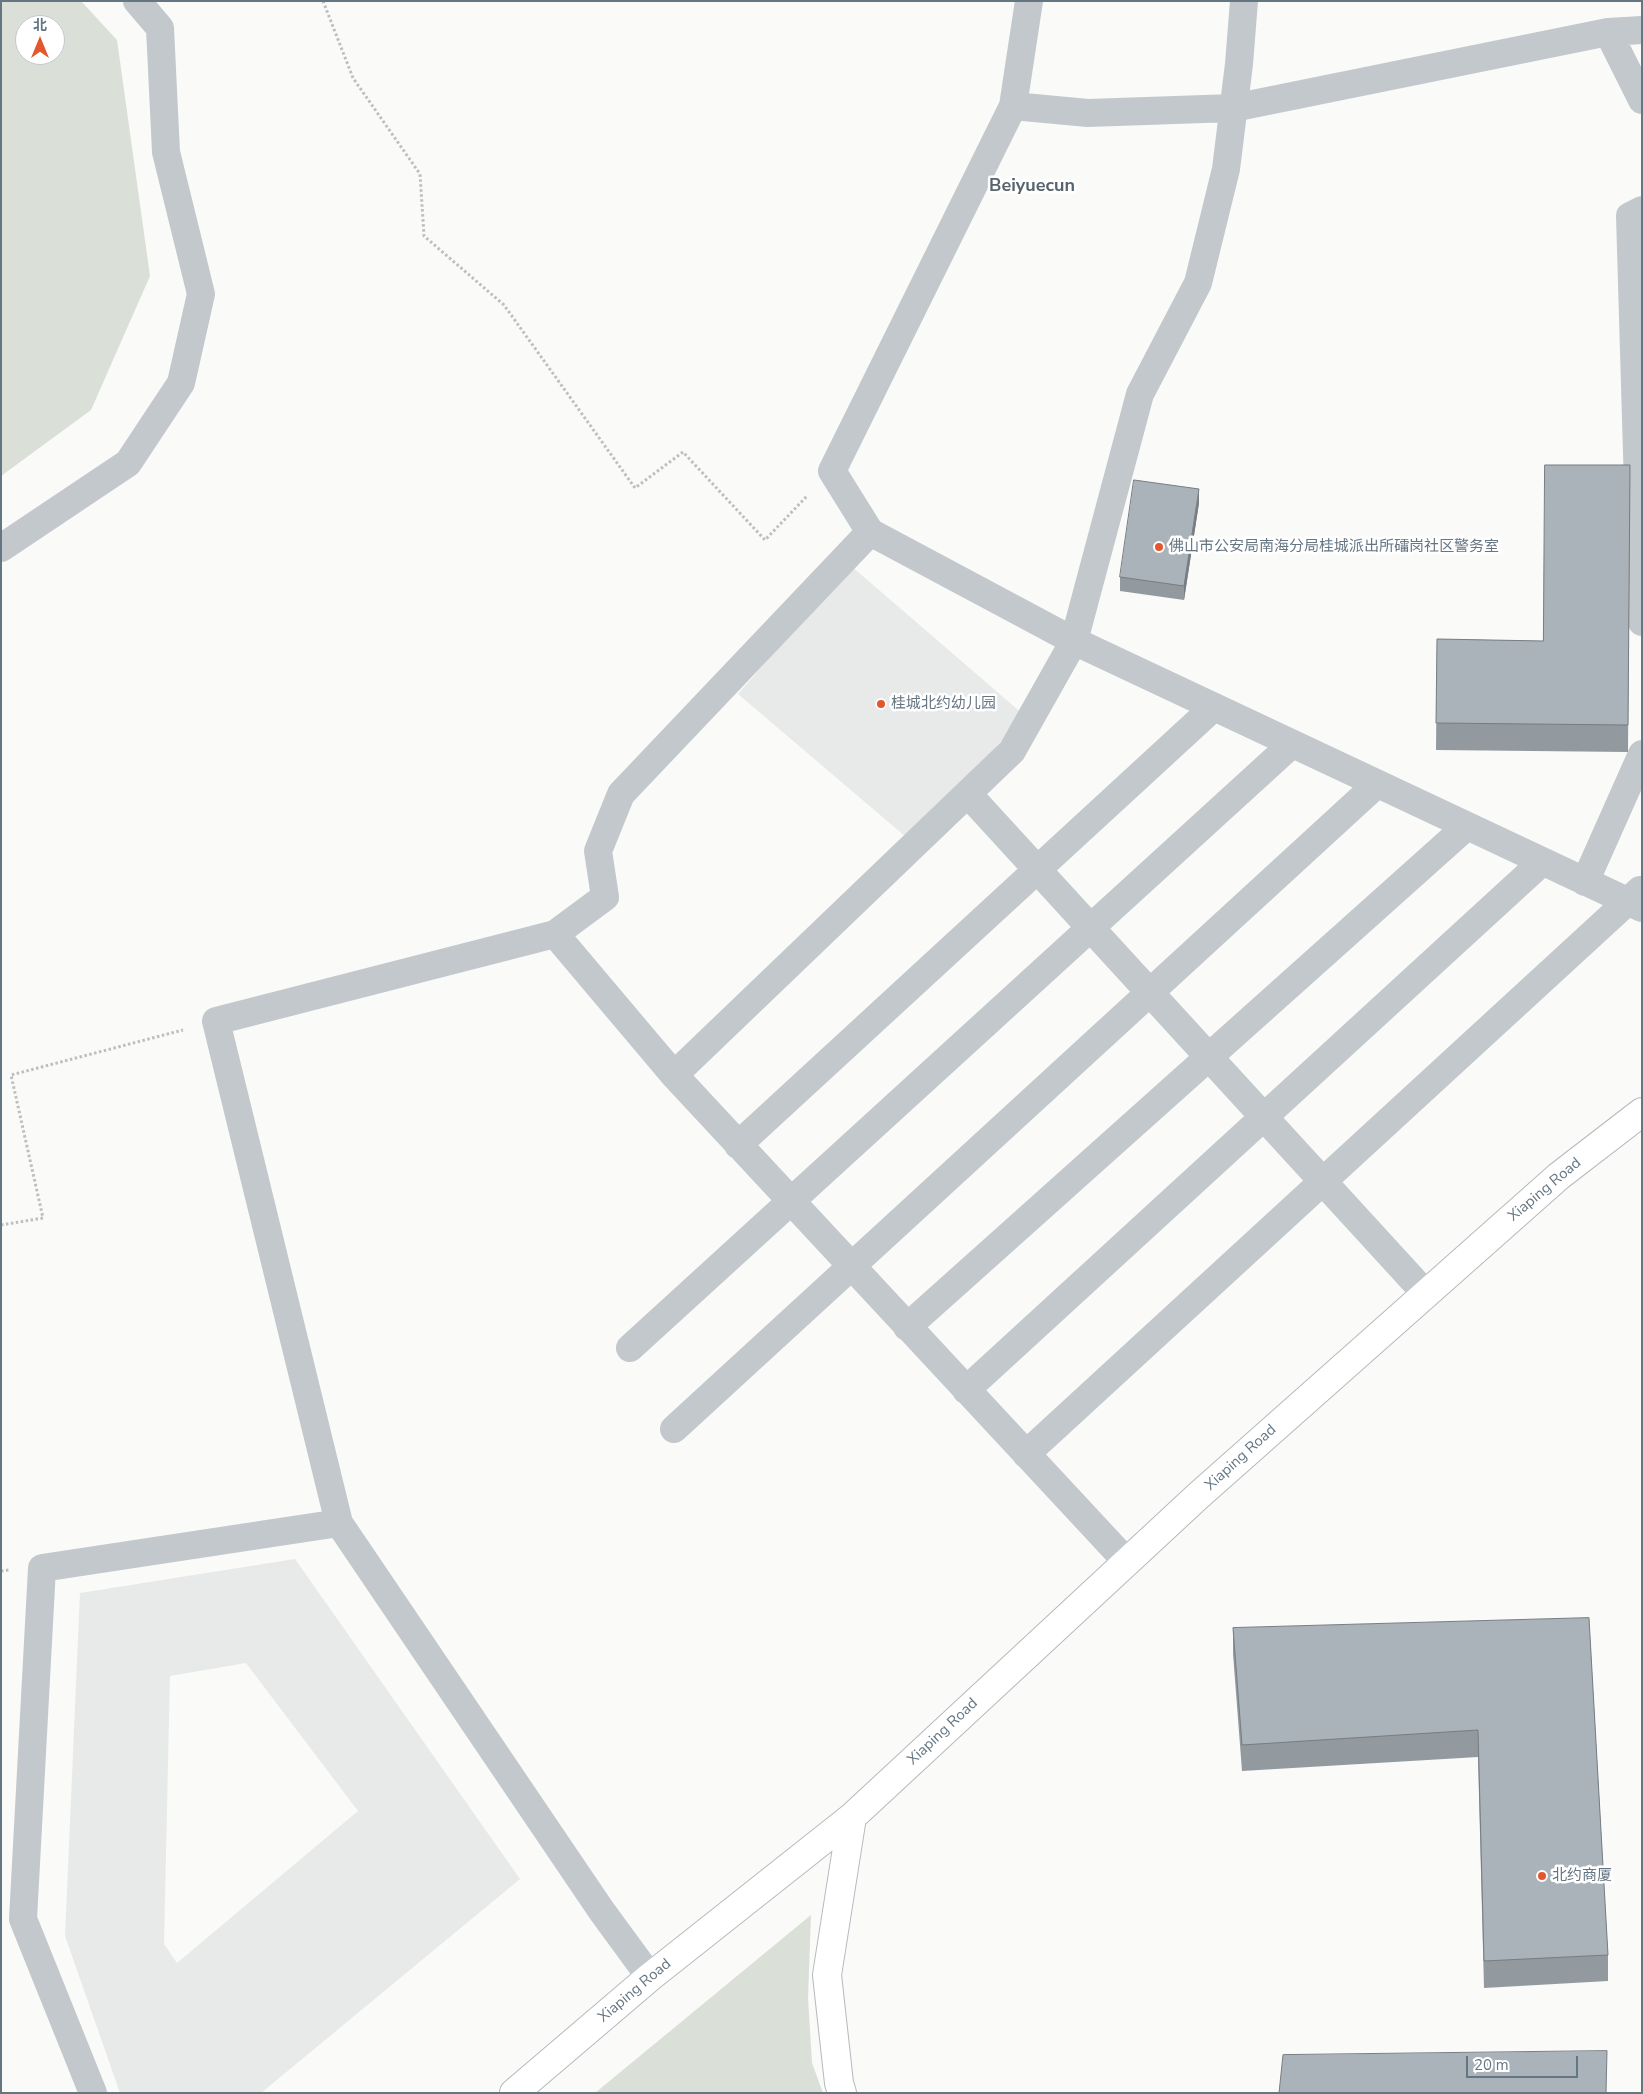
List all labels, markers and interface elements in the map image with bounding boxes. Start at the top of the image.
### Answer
north arrow [15,15,65,65]
text: 北 [33,16,47,35]
district label: Beiyuecun [989,176,1075,198]
place label: 佛山市公安局南海分局桂城派出所礌岗社区警务室 [1169,538,1499,556]
marker: 佛山市公安局南海分局桂城派出所礌岗社区警务室 [1153,541,1165,553]
place label: 桂城北约幼儿园 [891,695,996,713]
marker: 桂城北约幼儿园 [875,698,887,710]
street label: Xiaping Road [1505,1154,1585,1226]
street label: Xiaping Road [1202,1421,1280,1495]
street label: Xiaping Road [904,1695,982,1769]
place label: 北约商厦 [1552,1867,1612,1885]
marker: 北约商厦 [1536,1870,1548,1882]
street label: Xiaping Road [595,1955,675,2027]
scale bar [1468,2046,1580,2078]
text: 20 m [1474,2055,1509,2075]

